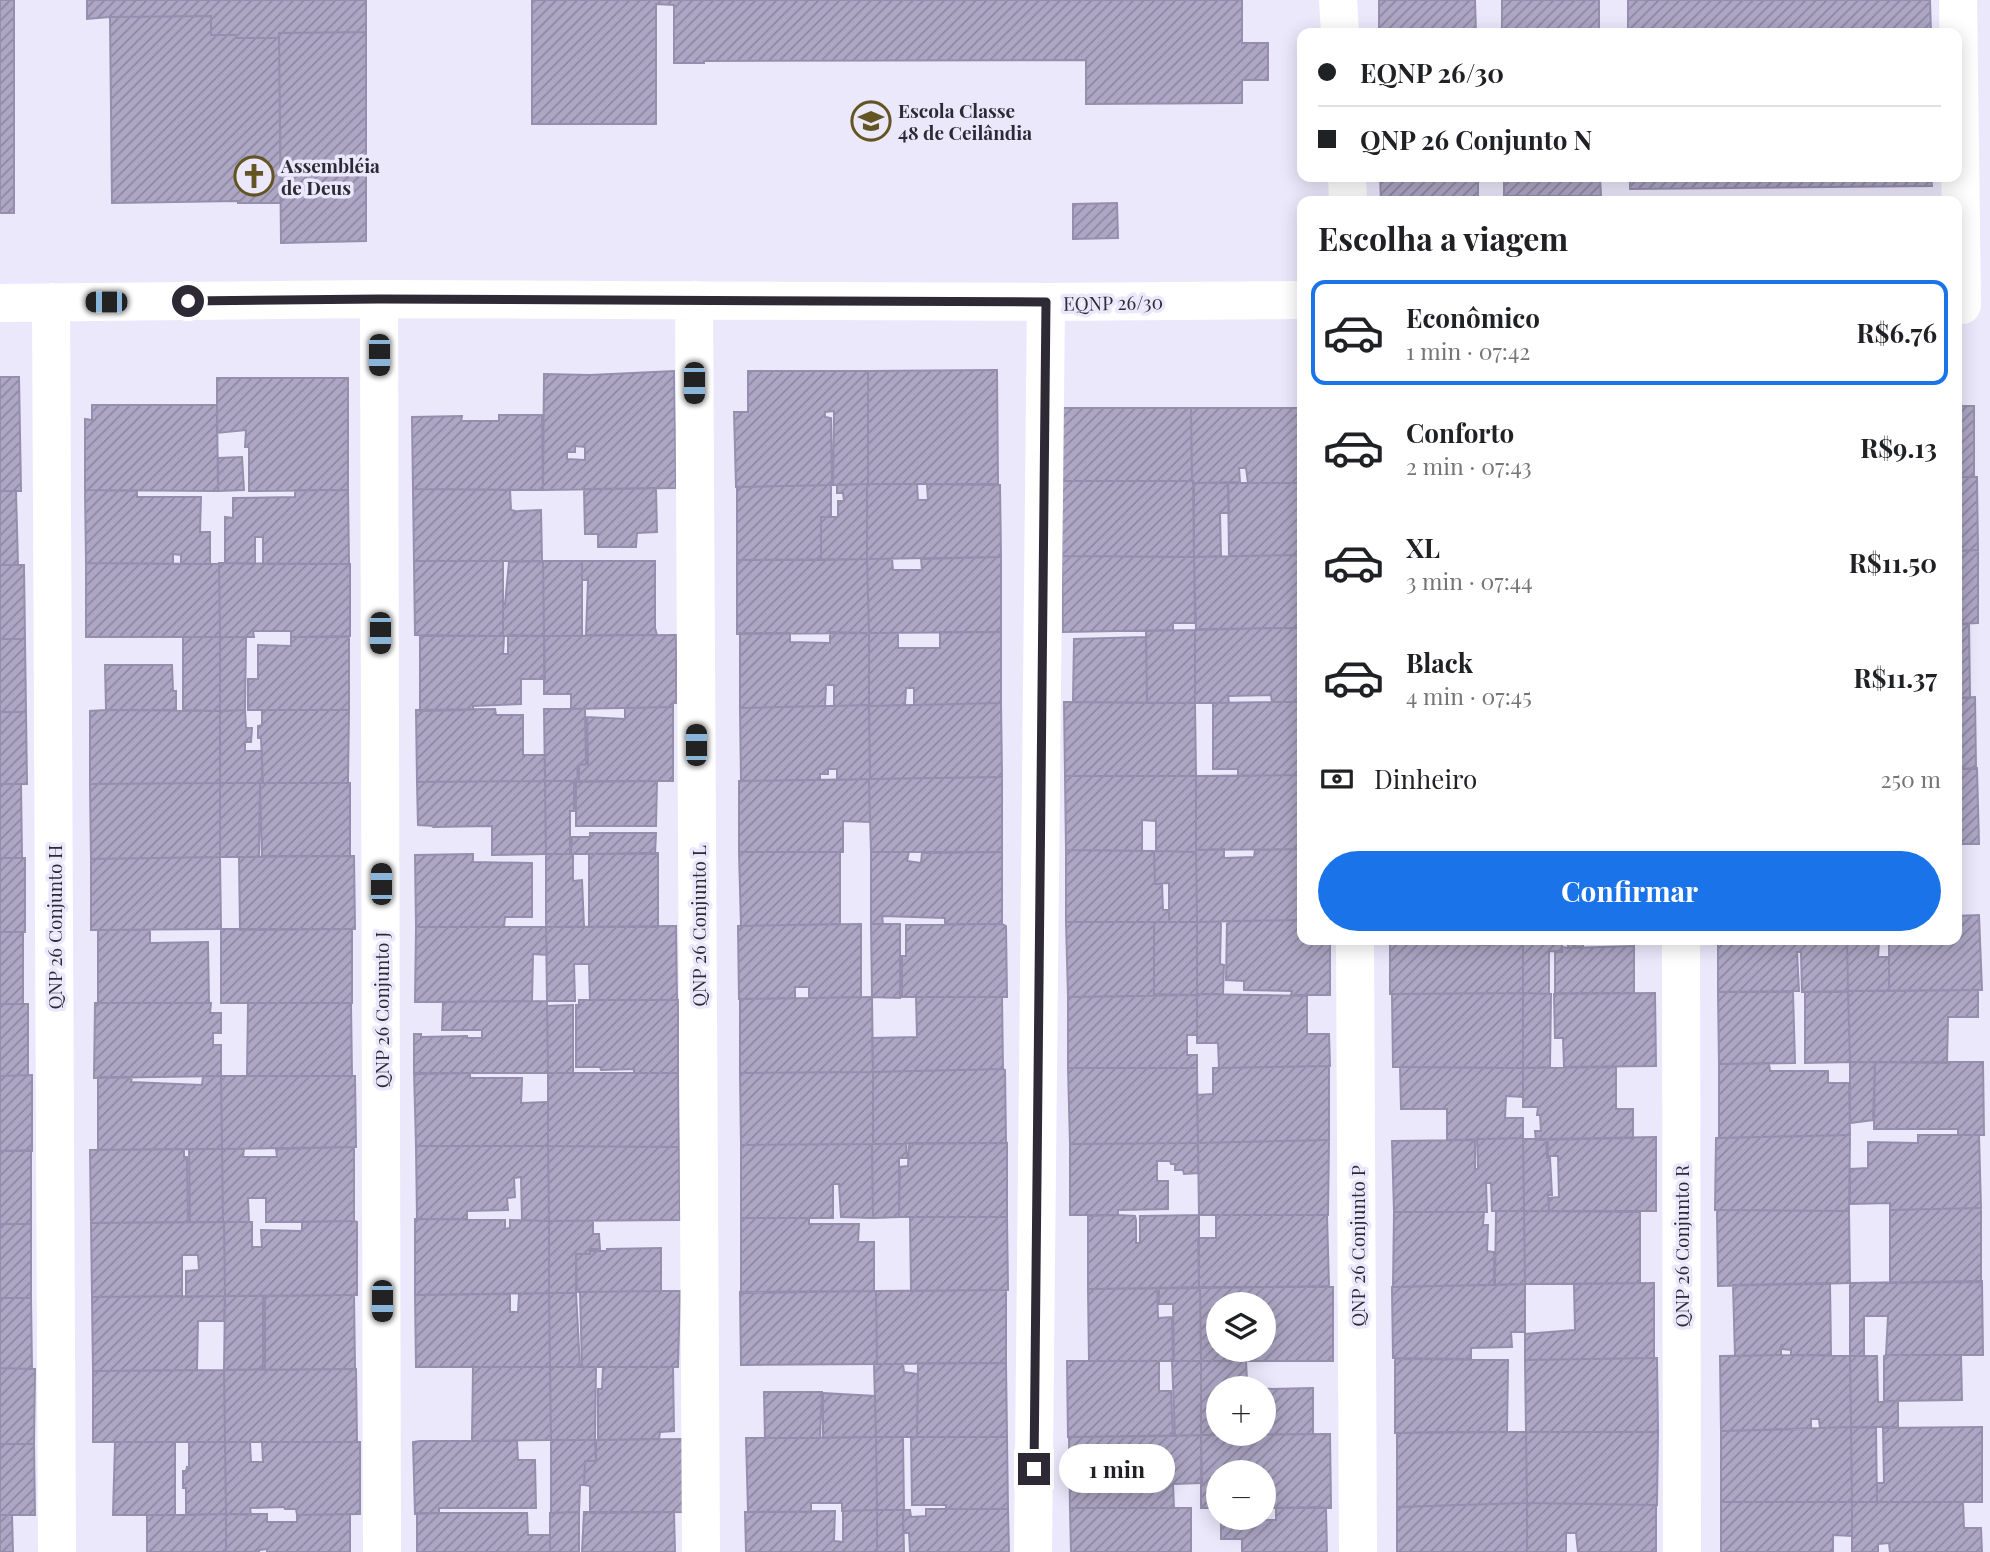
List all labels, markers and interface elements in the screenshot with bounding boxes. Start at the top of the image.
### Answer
text: EQNP 26/30 [1360,55,1504,90]
place label: Escola Classe 48 de Ceilândia [898,97,1032,145]
school or university icon: Escola Classe 48 de Ceilândia [850,100,892,142]
text: QNP 26 Conjunto N [1360,122,1592,157]
place label: Assembléia de Deus [280,152,380,200]
church icon: Assembléia de Deus [233,155,275,197]
text: Escolha a viagem [1318,216,1568,259]
route start [172,285,204,317]
street label: EQNP 26/30 [1063,288,1163,316]
car [86,292,128,313]
text: Econômico [1406,300,1540,335]
icon: car [1322,301,1385,364]
text: R$6.76 [1857,315,1937,350]
car [369,334,390,376]
text: 1 min · 07:42 [1406,335,1530,366]
car [684,362,705,404]
text: Conforto [1406,415,1514,450]
icon: car [1322,416,1385,479]
text: R$9.13 [1860,430,1937,465]
text: 2 min · 07:43 [1406,450,1532,481]
text: XL [1406,530,1440,565]
icon: car [1322,531,1385,594]
text: R$11.50 [1849,545,1937,580]
text: 3 min · 07:44 [1406,565,1533,596]
car [370,612,391,654]
text: Black [1406,645,1473,680]
icon: car [1322,646,1385,709]
text: R$11.37 [1853,660,1937,695]
text: 4 min · 07:45 [1406,680,1532,711]
car [686,724,707,766]
icon: cash [1318,760,1356,798]
text: Dinheiro [1374,761,1477,796]
text: 250 m [1880,763,1941,794]
street label: QNP 26 Conjunto H [41,845,67,1009]
street label: QNP 26 Conjunto L [685,845,711,1007]
button: Confirmar [1318,851,1941,931]
car [371,863,392,905]
street label: QNP 26 Conjunto J [368,932,394,1088]
street label: QNP 26 Conjunto R [1668,1164,1694,1327]
street label: QNP 26 Conjunto P [1344,1165,1370,1327]
car [372,1280,393,1322]
map controls [1206,1292,1276,1530]
button: layers [1206,1292,1276,1362]
button: + [1206,1376,1276,1446]
callout: 1 min [1058,1444,1174,1494]
route end [1018,1453,1050,1485]
text: 1 min [1089,1453,1145,1484]
button: − [1206,1460,1276,1530]

